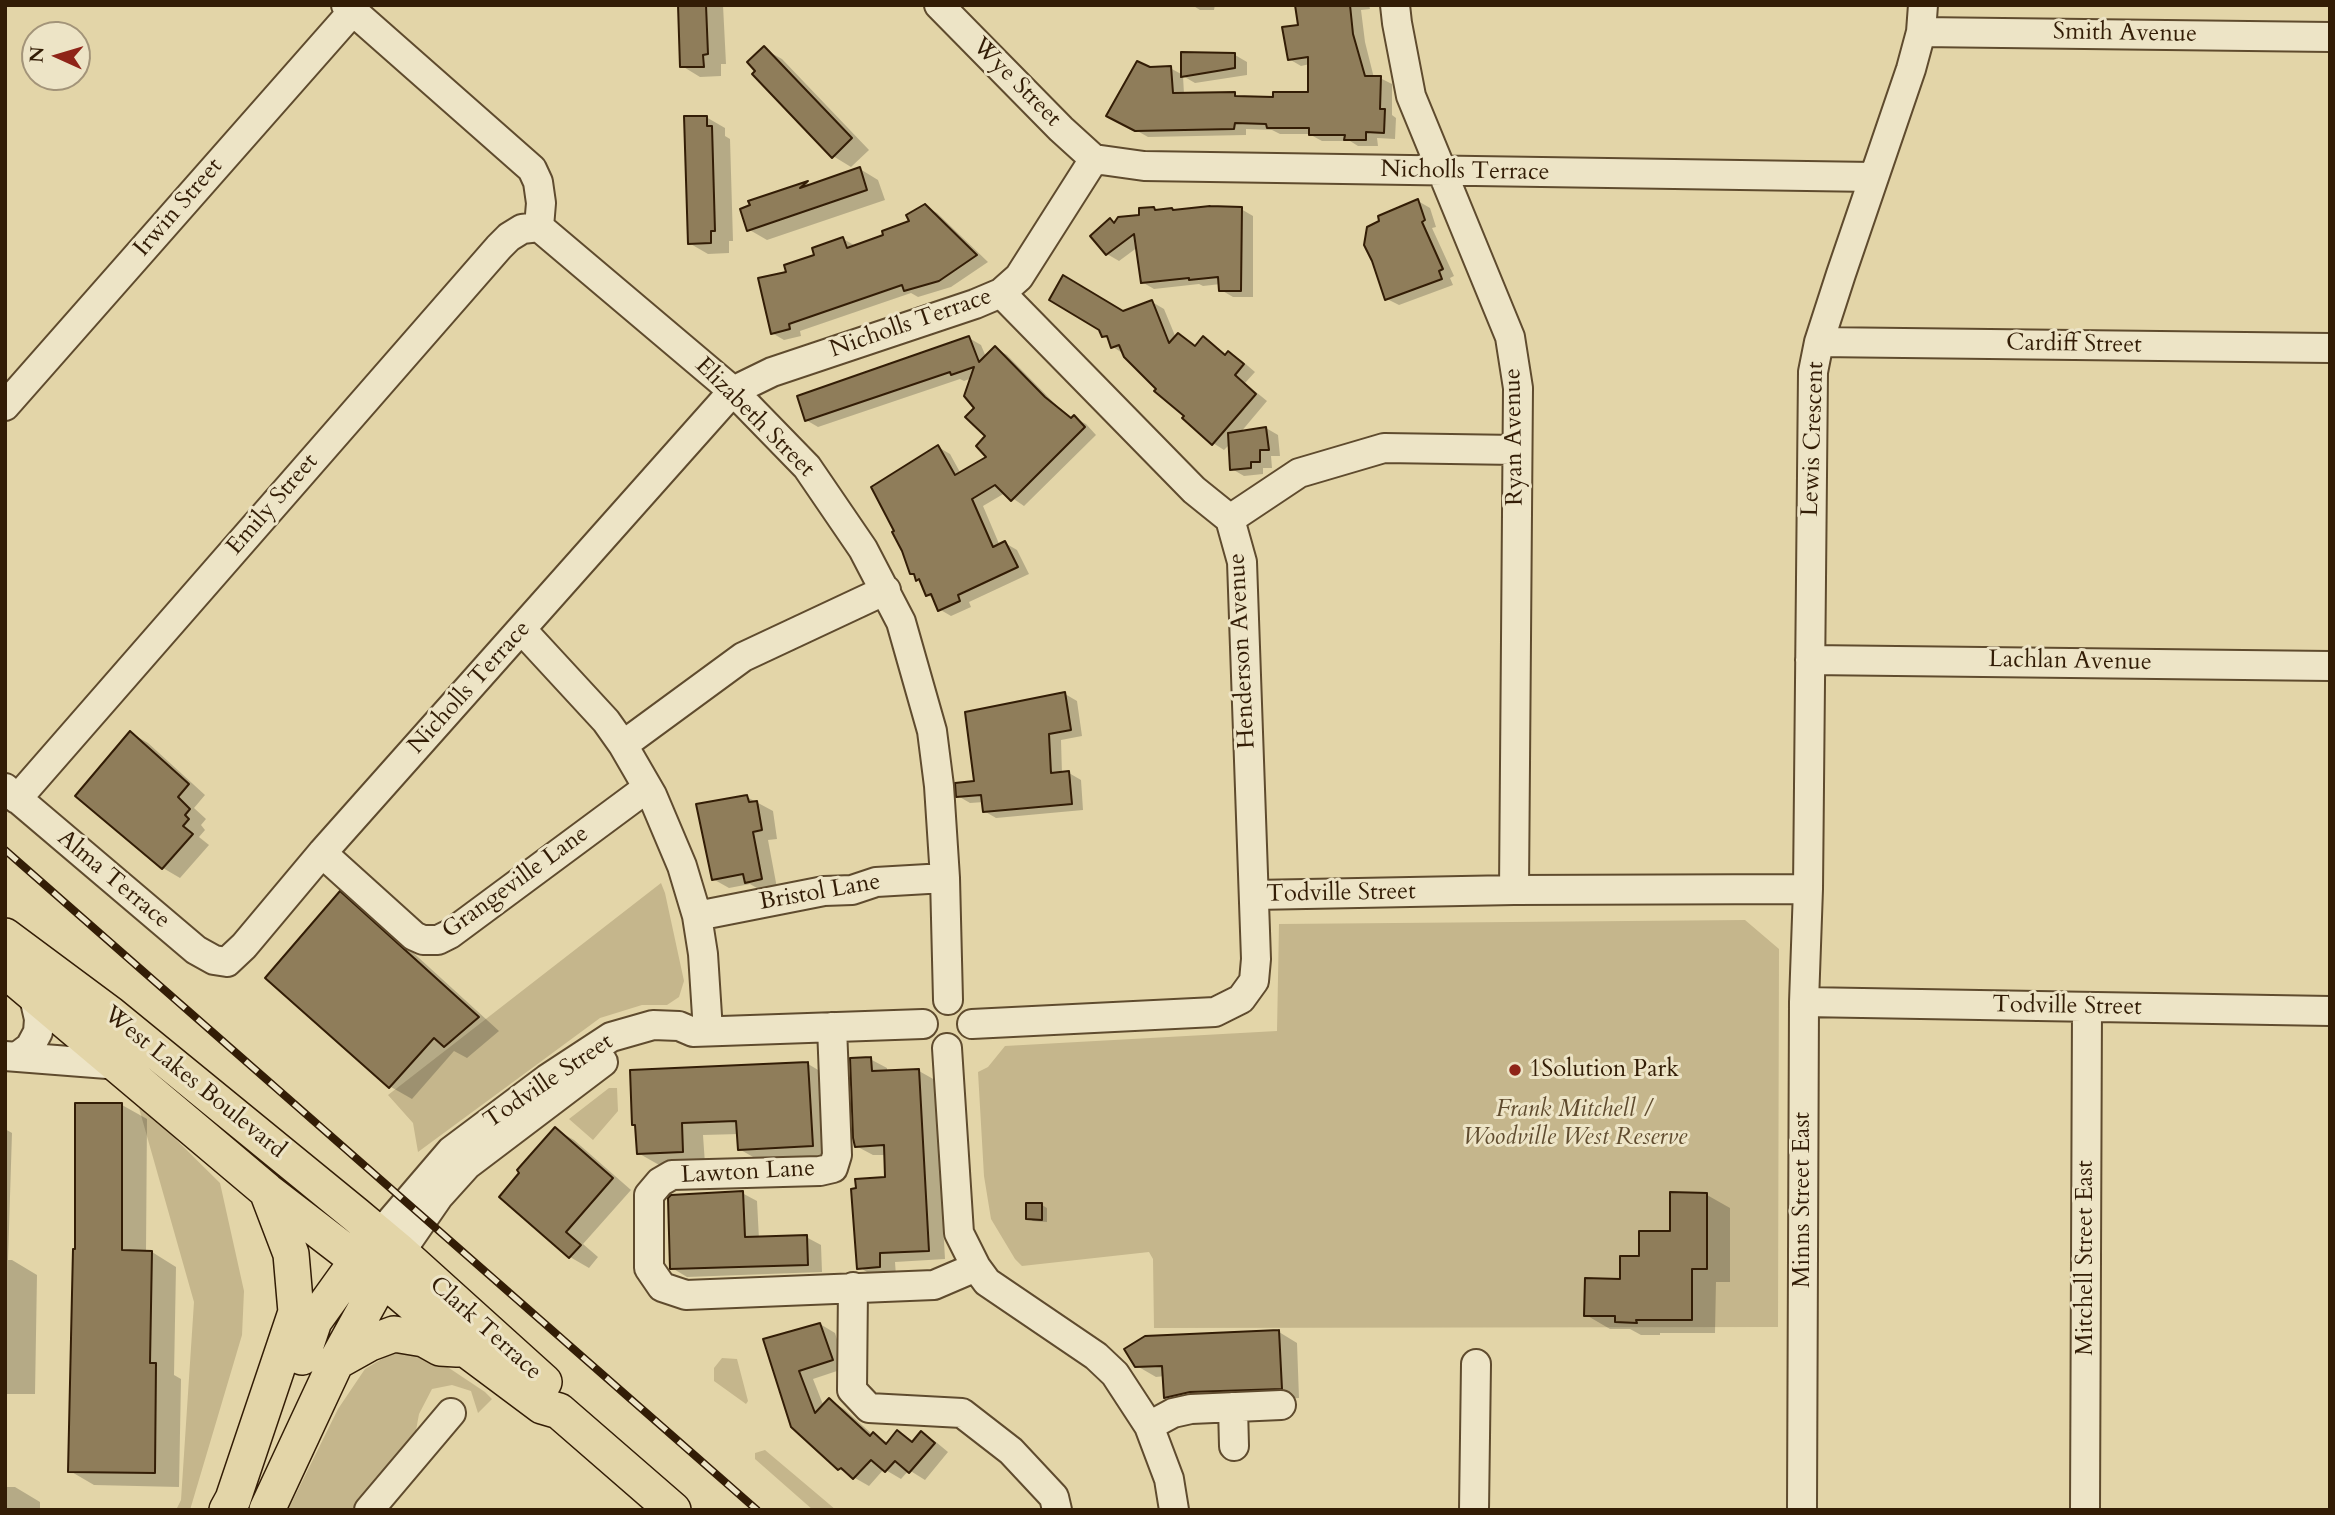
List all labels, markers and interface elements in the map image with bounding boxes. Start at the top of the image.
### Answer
street label: Smith Avenue [2053,18,2197,50]
north arrow [21,21,91,91]
street label: Wye Street [965,32,1067,134]
text: N [24,46,51,64]
street label: Irwin Street [129,153,229,263]
street label: Nicholls Terrace [1380,156,1550,188]
street label: Nicholls Terrace [826,283,996,365]
street label: Cardiff Street [2006,329,2142,361]
street label: Elizabeth Street [688,352,820,484]
street label: Lewis Crescent [1797,361,1831,517]
street label: Ryan Avenue [1499,368,1531,506]
street label: Emily Street [221,448,325,562]
street label: Henderson Avenue [1223,552,1263,750]
street label: Nicholls Terrace [403,615,537,761]
street label: Lachlan Avenue [1988,646,2152,678]
street label: Grangeville Lane [437,820,595,946]
street label: Alma Terrace [51,824,175,936]
street label: Bristol Lane [757,868,883,918]
street label: Todville Street [1266,878,1416,910]
street label: Todville Street [1992,991,2142,1023]
street label: West Lakes Boulevard [97,1001,291,1165]
street label: Todville Street [479,1028,619,1136]
place label: 1Solution Park [1529,1056,1679,1084]
marker: 1Solution Park [1507,1062,1523,1078]
park label: Frank Mitchell / Woodville West Reserve [1463,1096,1687,1152]
street label: Minns Street East [1789,1112,1817,1288]
street label: Lawton Lane [680,1155,816,1191]
street label: Mitchell Street East [2072,1160,2100,1356]
street label: Clark Terrace [423,1271,547,1387]

